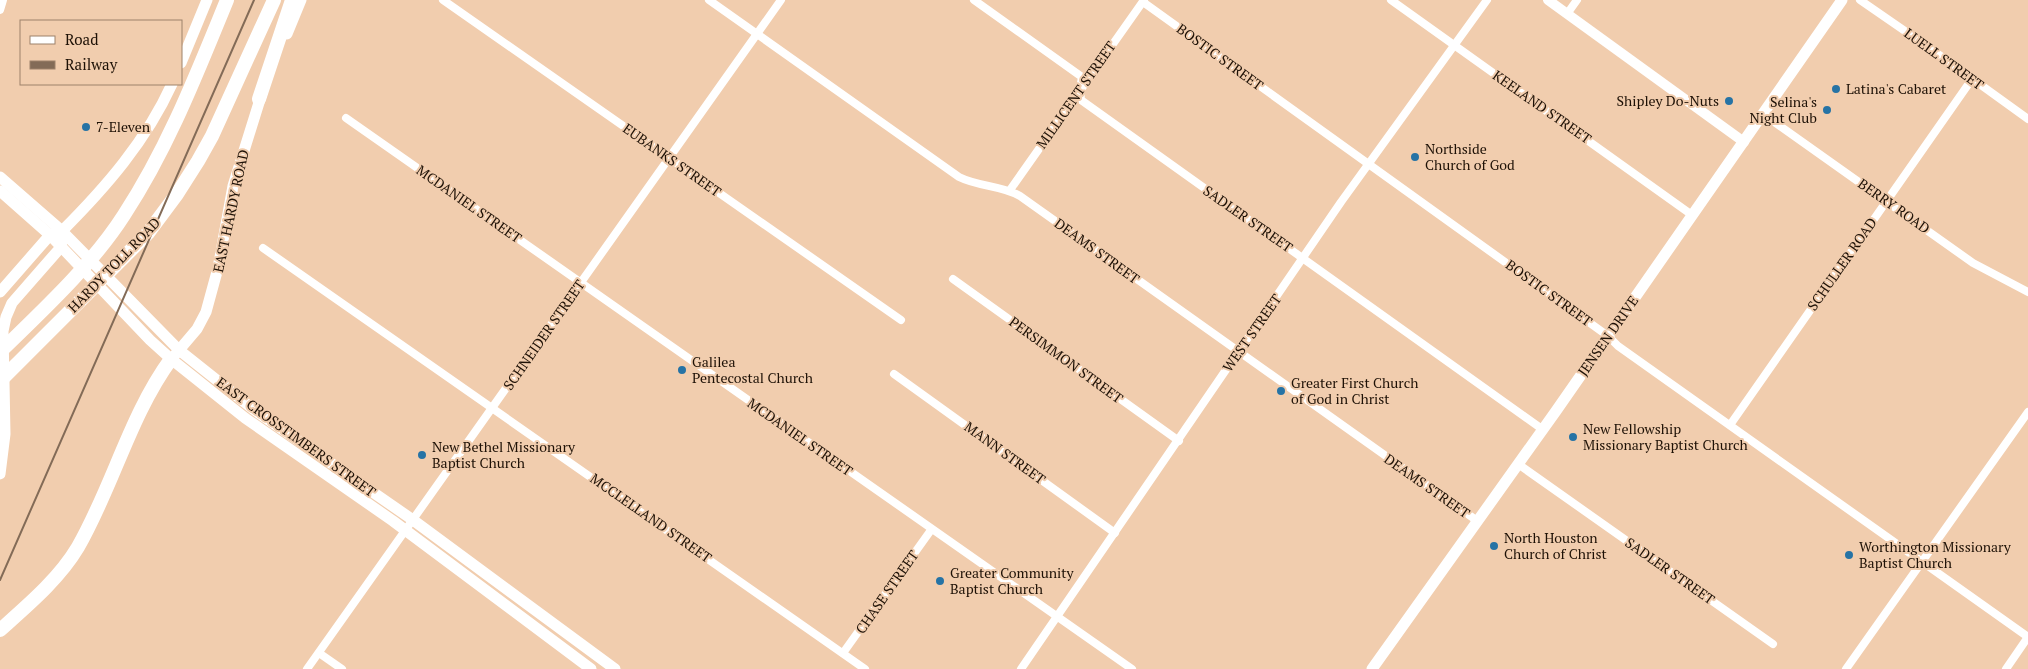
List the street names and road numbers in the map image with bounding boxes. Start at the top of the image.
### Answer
street label: BOSTIC STREET [1173,19,1268,95]
street label: LUELL STREET [1901,23,1988,94]
street label: MILLICENT STREET [1031,37,1120,152]
street label: KEELAND STREET [1489,65,1596,148]
street label: EUBANKS STREET [619,119,726,201]
street label: EAST HARDY ROAD [208,148,253,274]
street label: MCDANIEL STREET [413,160,526,247]
street label: BERRY ROAD [1855,174,1934,237]
street label: SADLER STREET [1200,181,1297,257]
street label: HARDY TOLL ROAD [63,213,164,316]
street label: DEAMS STREET [1051,213,1144,288]
street label: SCHULLER ROAD [1802,213,1881,314]
street label: BOSTIC STREET [1502,255,1597,331]
street label: SCHNEIDER STREET [498,276,589,394]
street label: WEST STREET [1218,290,1286,375]
street label: JENSEN DRIVE [1573,292,1642,380]
street label: PERSIMMON STREET [1006,312,1127,407]
street label: EAST CROSSTIMBERS STREET [213,372,380,501]
street label: MCDANIEL STREET [744,393,857,480]
street label: MANN STREET [961,417,1050,489]
street label: DEAMS STREET [1381,449,1474,522]
street label: MCCLELLAND STREET [587,468,716,567]
street label: SADLER STREET [1622,533,1719,609]
street label: CHASE STREET [851,546,923,637]

